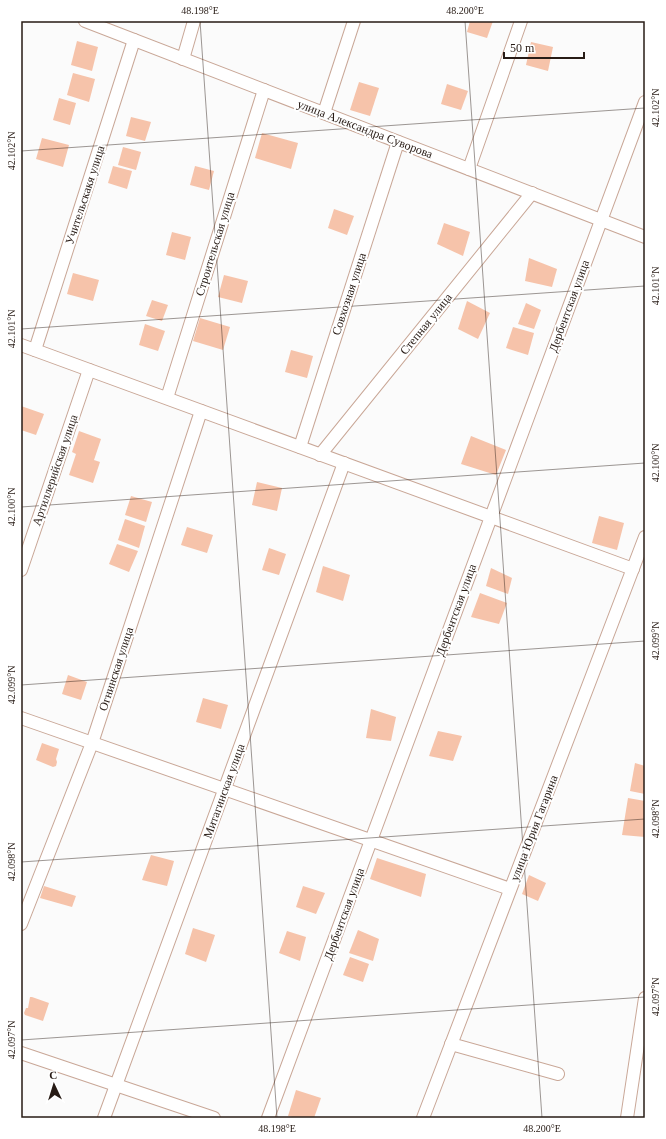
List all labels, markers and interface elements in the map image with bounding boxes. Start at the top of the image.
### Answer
text: 48.198°E [181,5,219,16]
text: 48.200°E [446,5,484,16]
scale bar [504,34,584,60]
text: 50 m [510,41,535,55]
text: 42.102°N [650,89,661,127]
street label: улица Александра Суворова [295,97,435,162]
text: 42.102°N [6,132,17,170]
street label: Учительскакя улица [62,143,108,246]
street label: Строительская улица [192,190,238,298]
street label: Совхозная улица [329,250,369,337]
street label: Дербентская улица [546,257,592,354]
text: 42.101°N [650,267,661,305]
street label: Степная улица [397,290,455,357]
text: 42.101°N [6,310,17,348]
street label: Артиллерийская улица [29,412,81,527]
text: 42.100°N [650,444,661,482]
text: 42.100°N [6,488,17,526]
street label: Дербентская улица [433,561,479,658]
text: 42.099°N [650,622,661,660]
street label: Огнинская улица [96,625,136,713]
text: 42.099°N [6,666,17,704]
street label: Митагинская улица [200,741,248,840]
street label: улица Юрия Гагарина [507,772,561,883]
text: 42.098°N [650,800,661,838]
text: 42.098°N [6,843,17,881]
street label: Дербентская улица [321,865,367,962]
text: 42.097°N [650,978,661,1016]
text: 42.097°N [6,1021,17,1059]
north arrow [34,1065,74,1105]
text: С [49,1069,58,1081]
text: 48.198°E [258,1123,296,1134]
text: 48.200°E [523,1123,561,1134]

